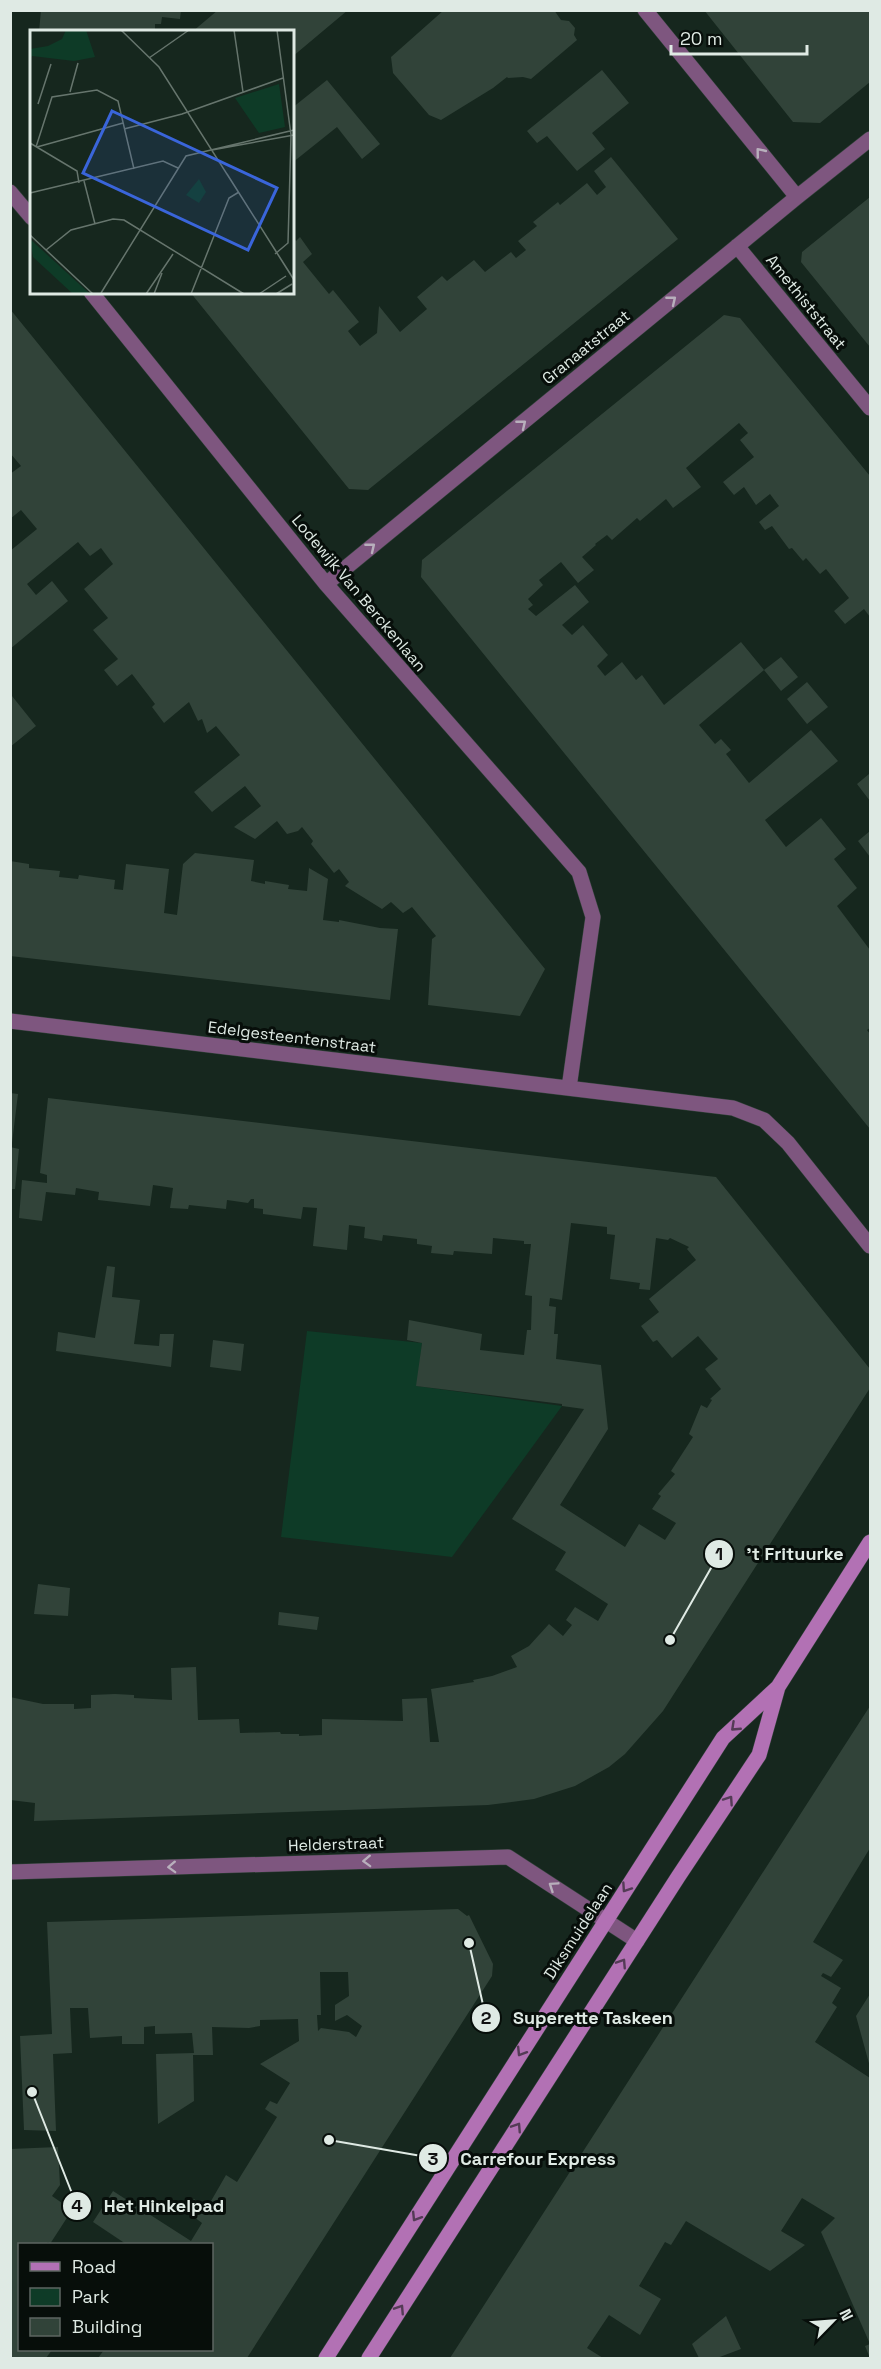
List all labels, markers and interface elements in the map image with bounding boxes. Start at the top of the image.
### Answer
scale bar [671,18,808,56]
text: 20 m [680,27,723,50]
inset map [30,30,294,294]
one-way arrow [756,147,767,158]
street label: Amethiststraat [761,250,851,354]
one-way arrow [666,296,677,307]
street label: Granaatstraat [538,305,634,389]
one-way arrow [515,420,526,431]
street label: Lodewijk Van Berckenlaan [287,510,431,676]
one-way arrow [364,544,375,555]
street label: Edelgesteentenstraat [207,1016,377,1058]
callout: 't Frituurke [704,1536,855,1572]
text: 1 [715,1542,723,1565]
text: 't Frituurke [746,1542,844,1565]
one-way arrow [731,1720,741,1731]
one-way arrow [722,1796,733,1807]
street label: Helderstraat [288,1832,384,1856]
one-way arrow [362,1855,371,1867]
one-way arrow [167,1861,176,1874]
street label: Diksmuidelaan [539,1879,617,1983]
one-way arrow [548,1882,559,1893]
one-way arrow [623,1882,634,1893]
one-way arrow [615,1959,627,1969]
callout: Superette Taskeen [471,2000,685,2036]
text: 2 [481,2006,492,2029]
text: Superette Taskeen [513,2006,673,2029]
one-way arrow [516,2046,528,2056]
one-way arrow [510,2123,521,2134]
callout: Carrefour Express [418,2140,627,2176]
text: 3 [428,2147,439,2170]
text: Carrefour Express [460,2147,616,2170]
callout: Het Hinkelpad [62,2188,236,2224]
text: 4 [71,2194,83,2217]
text: Het Hinkelpad [104,2194,224,2217]
one-way arrow [412,2211,424,2221]
legend [18,2243,213,2351]
text: Road [72,2255,116,2278]
text: Park [72,2285,110,2308]
north arrow [803,2291,863,2351]
one-way arrow [393,2305,405,2315]
text: N [834,2306,858,2324]
text: Building [72,2315,142,2338]

